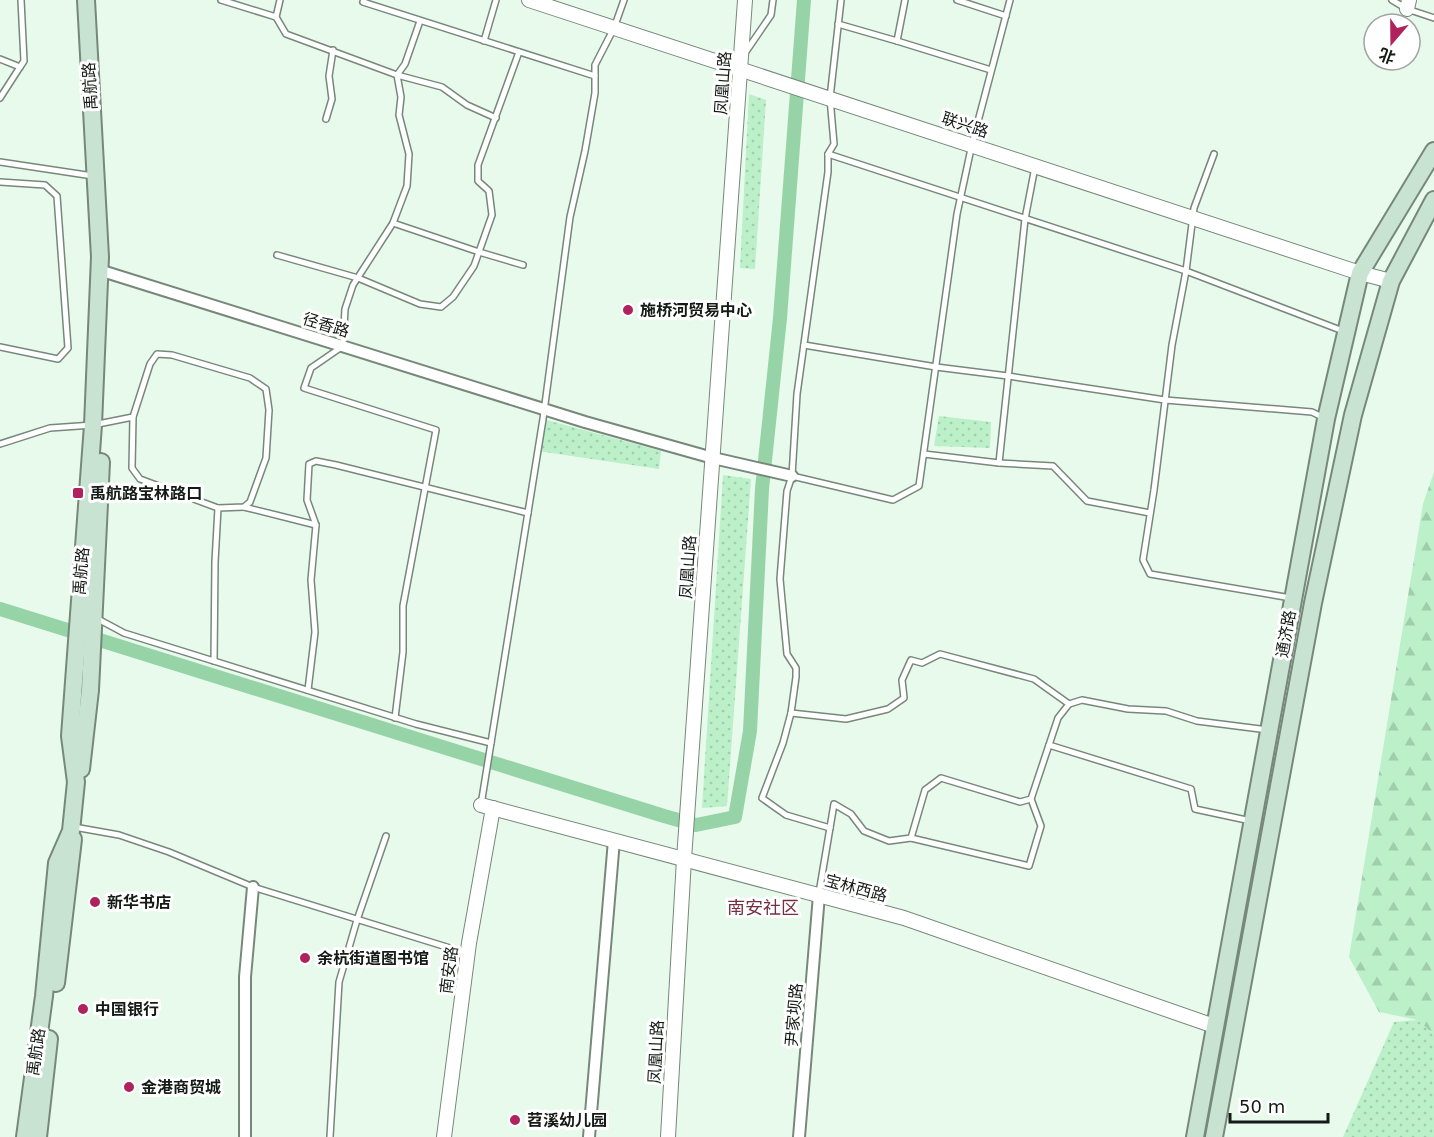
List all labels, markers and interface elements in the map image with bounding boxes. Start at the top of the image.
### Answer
north arrow [1362,12,1422,72]
text: 北 [1376,44,1398,67]
street label: 凤凰山路 [711,50,735,116]
street label: 禹航路 [79,62,101,110]
street label: 联兴路 [939,109,991,141]
place label: 施桥河贸易中心 [640,301,752,320]
marker: 施桥河贸易中心 [621,303,635,317]
street label: 径香路 [300,309,352,341]
place label: 禹航路宝林路口 [90,484,202,503]
marker: 禹航路宝林路口 [71,486,85,500]
street label: 凤凰山路 [676,534,700,600]
street label: 禹航路 [69,546,93,596]
street label: 通济路 [1272,609,1300,659]
street label: 宝林西路 [823,871,889,905]
place label: 新华书店 [107,893,171,912]
marker: 新华书店 [88,895,102,909]
district label: 南安社区 [727,897,799,918]
street label: 南安路 [437,945,461,995]
place label: 余杭街道图书馆 [317,949,429,968]
marker: 余杭街道图书馆 [298,951,312,965]
street label: 尹家坝路 [782,982,806,1048]
place label: 中国银行 [95,1000,159,1019]
marker: 中国银行 [76,1002,90,1016]
street label: 凤凰山路 [645,1020,667,1084]
street label: 禹航路 [23,1027,49,1077]
place label: 金港商贸城 [141,1078,221,1097]
marker: 金港商贸城 [122,1080,136,1094]
scale bar [1230,1086,1328,1124]
text: 50 m [1239,1096,1285,1117]
place label: 苕溪幼儿园 [527,1111,607,1130]
marker: 苕溪幼儿园 [508,1113,522,1127]

